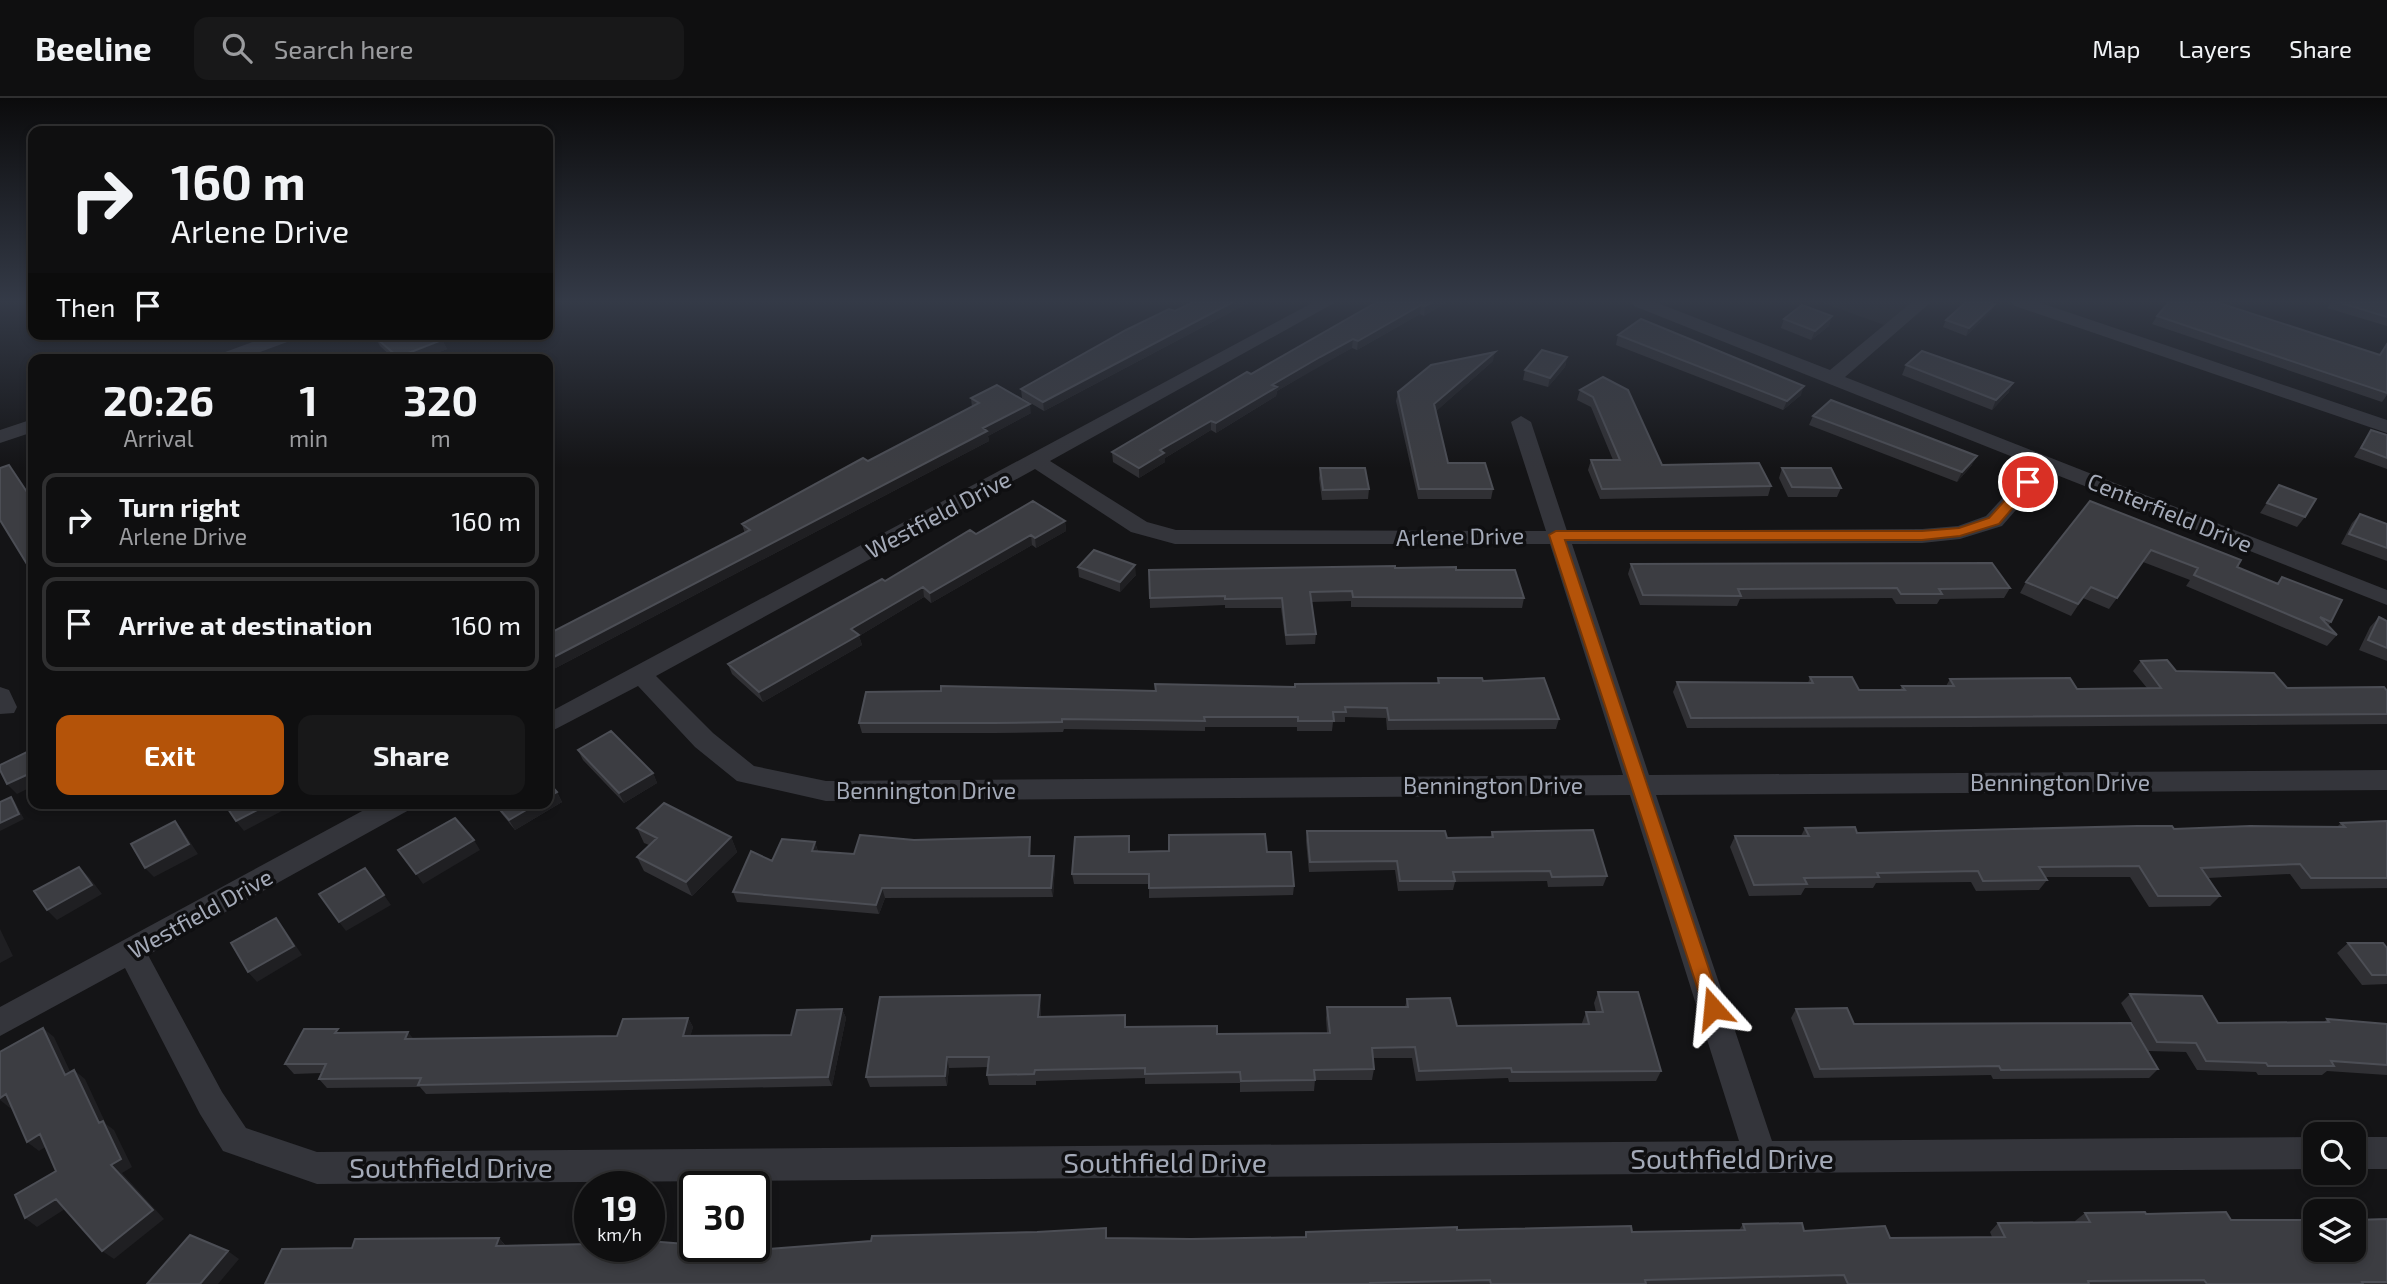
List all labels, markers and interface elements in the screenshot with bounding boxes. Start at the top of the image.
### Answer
search box [194,17,684,80]
text: Beeline [35,28,152,68]
icon: search [218,29,256,67]
text: Search here [274,33,413,64]
text: Map [2092,34,2140,63]
text: Layers [2178,34,2251,63]
text: Share [2289,34,2352,63]
text: 160 m [171,151,306,210]
icon: right [56,154,147,245]
text: Arlene Drive [171,211,349,249]
icon: arrive [129,287,167,325]
text: Then [56,291,115,322]
text: 20:26 [103,374,214,424]
text: 1 [299,374,318,424]
text: 320 [403,374,478,424]
text: Arrival [123,424,193,452]
text: min [289,424,328,452]
text: m [430,424,451,452]
pin [1998,452,2058,512]
icon: arrive [2009,463,2047,501]
street label: Westfield Drive [861,464,1015,564]
street label: Centerfield Drive [2084,466,2256,558]
text: Turn right [119,491,240,522]
icon: right [60,501,98,539]
text: 160 m [452,505,521,536]
street label: Arlene Drive [1396,521,1524,551]
text: Arlene Drive [119,522,247,550]
icon: arrive [60,605,98,643]
text: Arrive at destination [119,609,372,640]
text: 160 m [452,609,521,640]
button: Exit [56,715,284,795]
button: Share [298,715,525,795]
street label: Bennington Drive [1970,768,2150,796]
street label: Bennington Drive [1403,771,1583,799]
street label: Bennington Drive [836,776,1016,804]
street label: Westfield Drive [123,862,277,964]
position arrow [1676,971,1750,1045]
map controls [2303,1122,2366,1262]
button: search [2303,1122,2366,1185]
street label: Southfield Drive [1630,1141,1834,1175]
street label: Southfield Drive [1063,1145,1267,1179]
street label: Southfield Drive [349,1150,553,1184]
speed limit sign: 30 [679,1171,770,1262]
text: 19 [602,1186,637,1228]
button: layers [2303,1199,2366,1262]
text: km/h [597,1223,642,1245]

